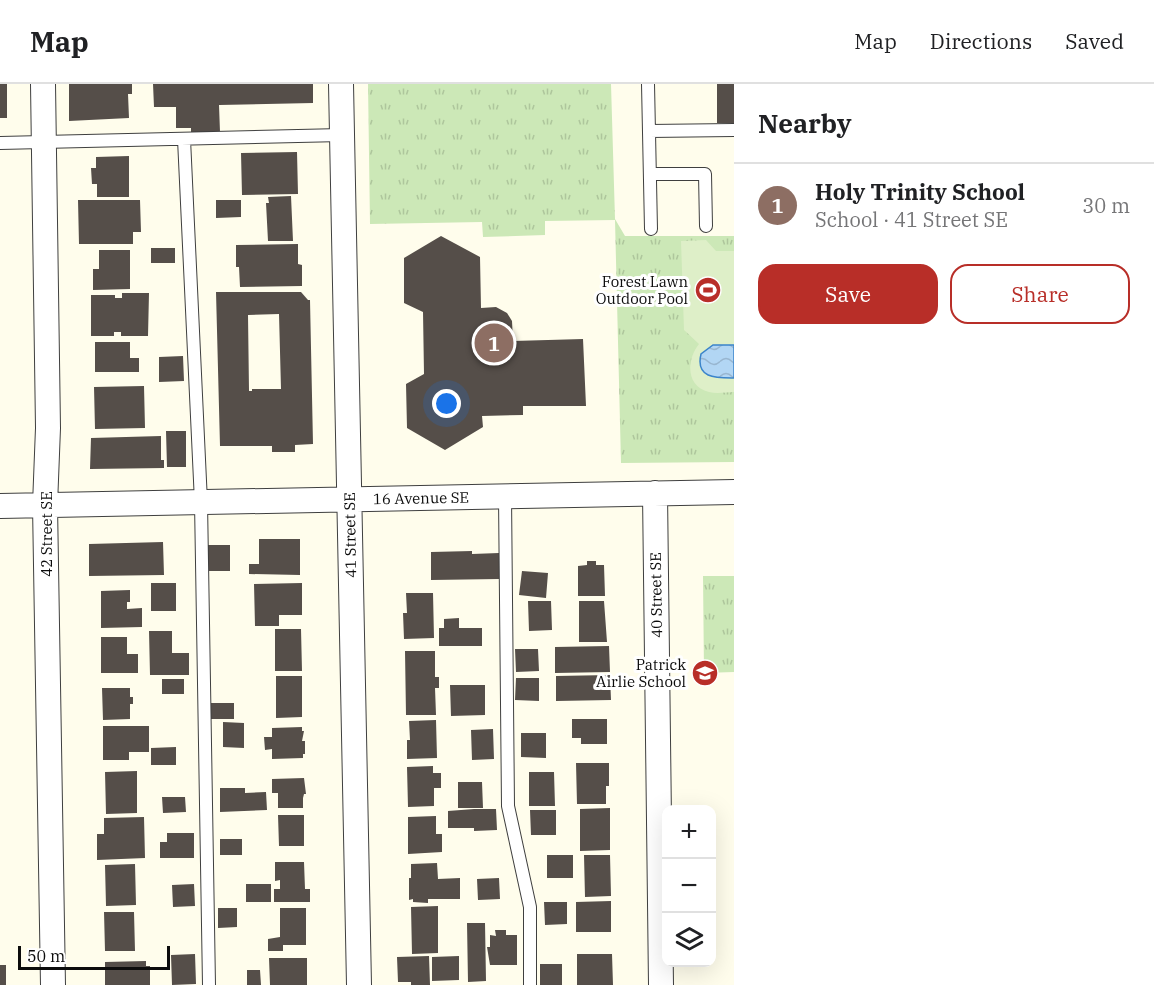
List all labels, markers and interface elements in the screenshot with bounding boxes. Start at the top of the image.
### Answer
text: Map [30,23,89,60]
text: Map [854,27,897,55]
text: Directions [930,27,1032,55]
text: Saved [1065,27,1124,55]
text: Nearby [758,106,852,140]
text: Holy Trinity School [815,177,1025,206]
text: 1 [772,192,784,219]
text: 30 m [1082,192,1130,219]
text: School · 41 Street SE [815,206,1008,233]
button: Save [758,264,938,324]
button: Share [950,264,1130,324]
place label: Forest Lawn Outdoor Pool [596,272,688,308]
sports icon: Forest Lawn Outdoor Pool [693,275,723,305]
pin: 1 [474,320,514,366]
your location [432,389,461,418]
street label: 16 Avenue SE [373,488,469,508]
street label: 42 Street SE [37,491,56,577]
street label: 41 Street SE [340,492,360,578]
street label: 40 Street SE [646,552,666,638]
place label: Patrick Airlie School [596,655,686,691]
school or university icon: Patrick Airlie School [690,658,720,688]
map controls [662,805,716,967]
button: + [662,805,716,859]
button: − [662,859,716,913]
button: layers [662,913,716,967]
scale bar [18,943,170,970]
text: 50 m [27,946,65,966]

